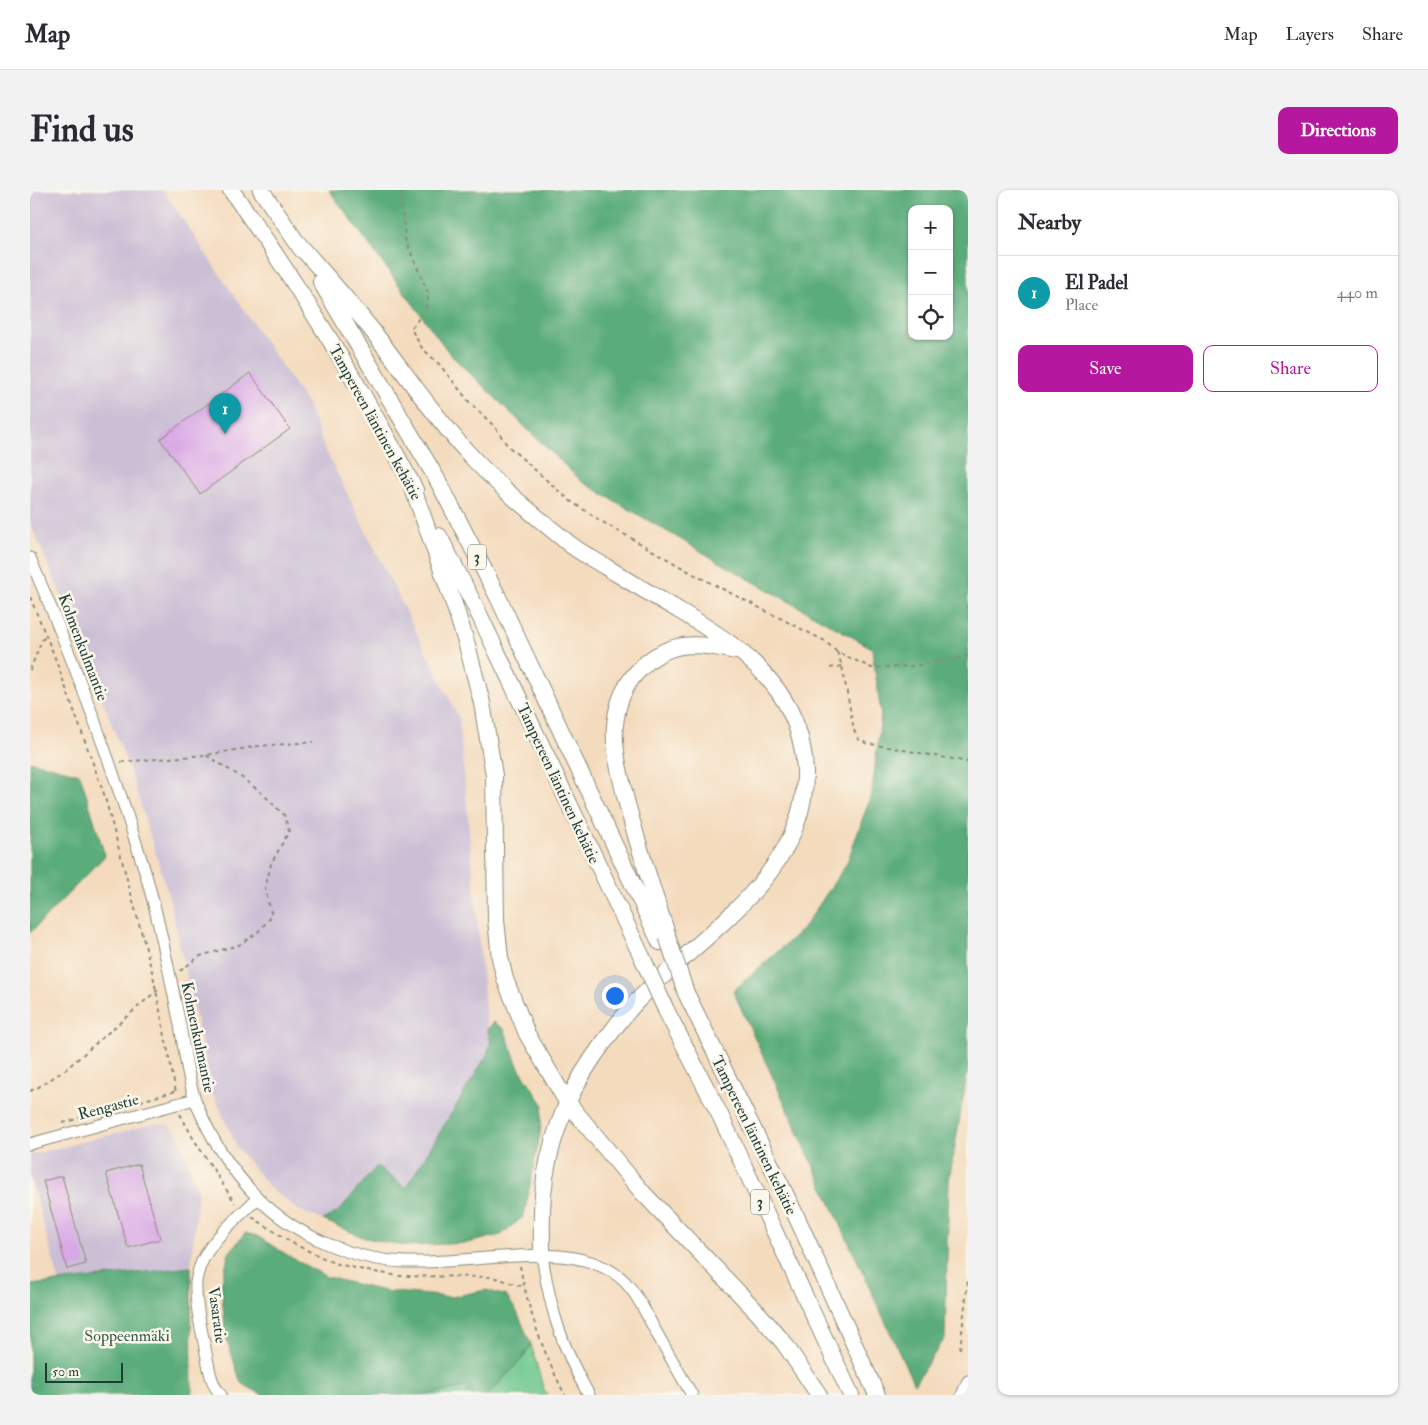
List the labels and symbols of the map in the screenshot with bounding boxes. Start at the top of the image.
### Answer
street label: Tampereen läntinen kehätie [323,341,426,504]
pin: 1 [209,393,241,434]
road number: 3 [468,544,486,570]
street label: Kolmenkulmantie [53,591,113,704]
street label: Tampereen läntinen kehätie [511,700,604,868]
street label: Kolmenkulmantie [176,980,220,1095]
your location [602,983,628,1009]
street label: Tampereen läntinen kehätie [706,1053,802,1219]
street label: Rengastie [76,1089,141,1125]
road number: 3 [751,1190,769,1214]
street label: Vasaratie [203,1285,231,1345]
park label: Soppeenmäki [84,1326,170,1347]
scale bar [45,1360,122,1383]

